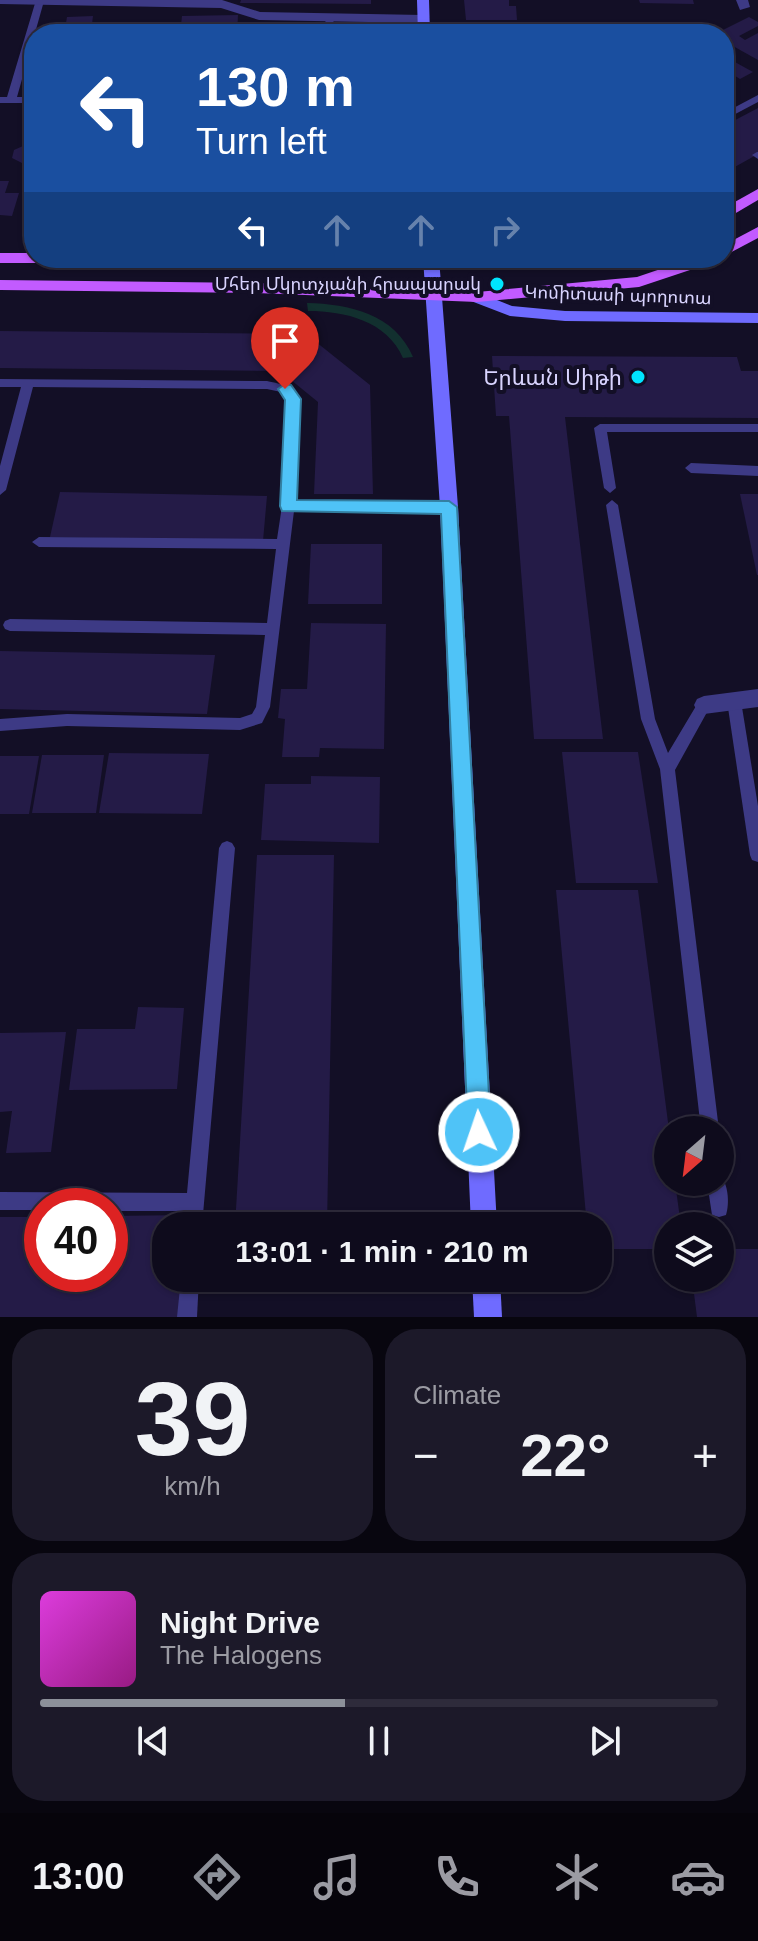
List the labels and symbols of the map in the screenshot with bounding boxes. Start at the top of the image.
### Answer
place label: Մհեր Մկրտչյանի հրապարակ [215,274,481,294]
marker: Մհեր Մկրտչյանի հրապարակ [488,275,506,293]
street label: Կոմիտասի պողոտա [524,282,712,308]
pin [251,307,319,389]
place label: Երևան Սիթի [483,365,622,390]
marker: Երևան Սիթի [629,368,647,386]
position arrow [437,1090,521,1174]
north arrow [654,1116,734,1196]
speed limit sign: 40 [24,1188,128,1292]

